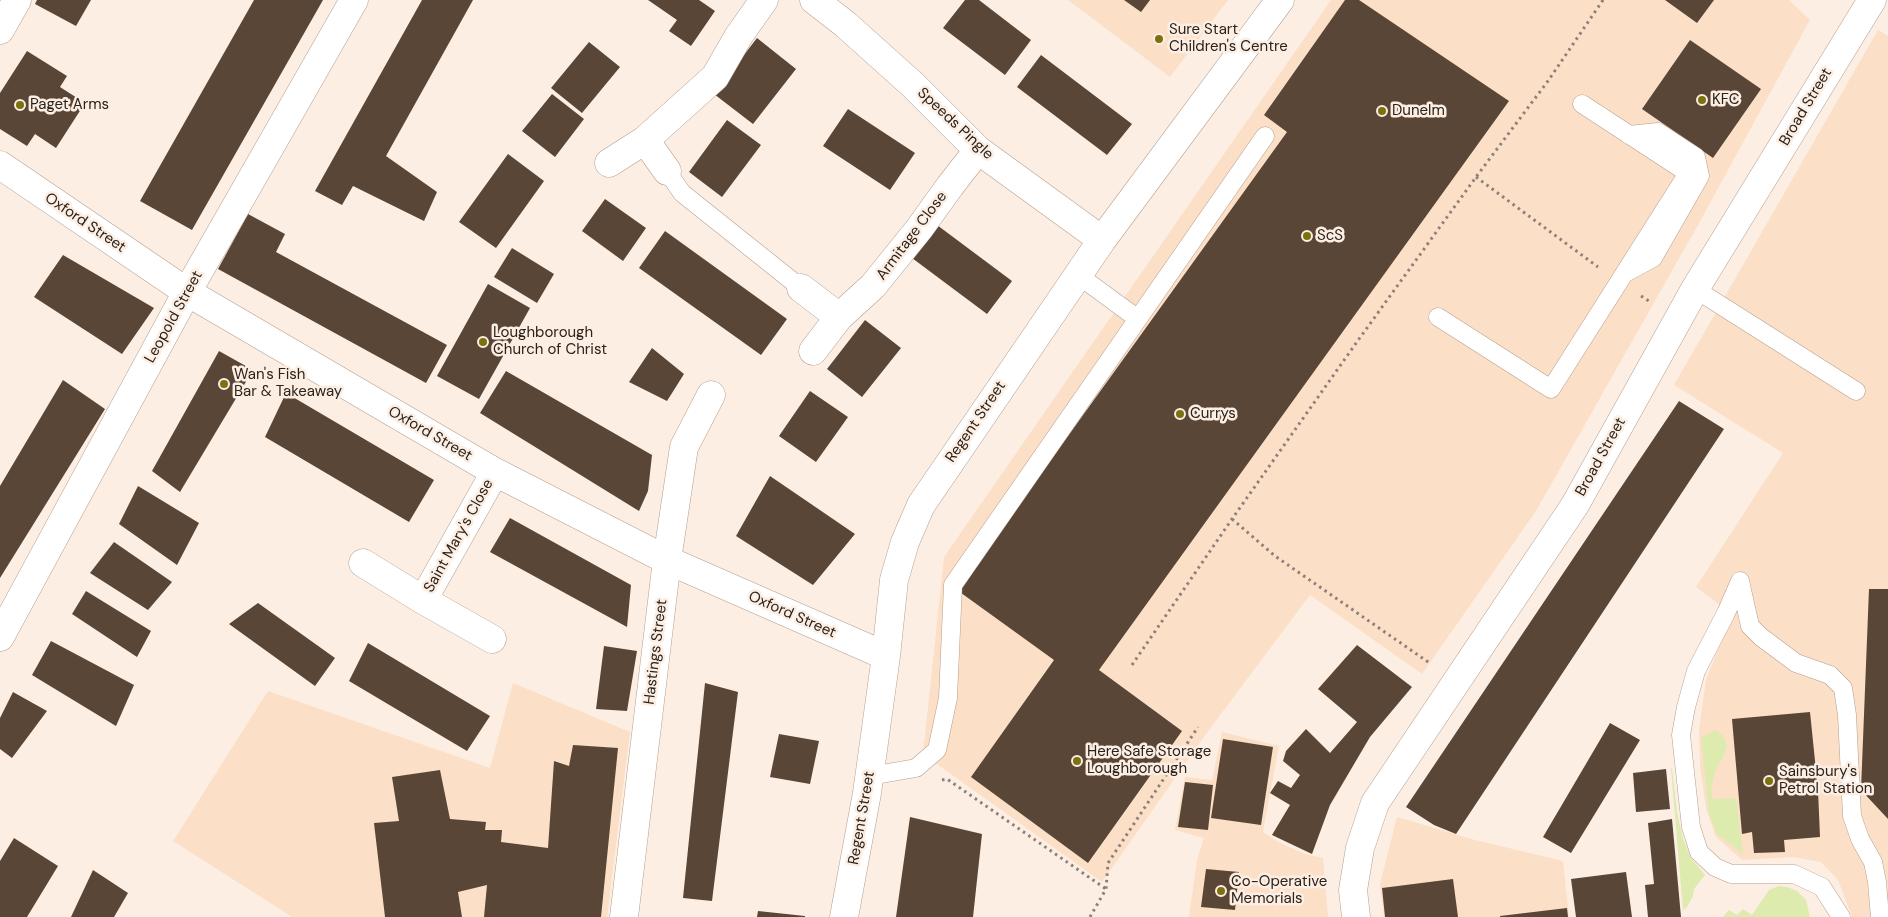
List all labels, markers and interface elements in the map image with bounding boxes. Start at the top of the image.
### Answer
place label: Sure Start Children's Centre [1169,21,1288,56]
marker: Sure Start Children's Centre [1153,33,1165,45]
street label: Broad Street [1776,65,1836,149]
street label: Speeds Pingle [913,84,997,164]
place label: KFC [1712,91,1740,109]
marker: KFC [1696,94,1708,106]
place label: Paget Arms [30,96,109,114]
marker: Paget Arms [14,99,26,111]
place label: Dunelm [1392,102,1445,120]
marker: Dunelm [1376,105,1388,117]
street label: Armitage Close [873,188,951,284]
street label: Oxford Street [41,189,129,257]
place label: ScS [1317,227,1343,245]
marker: ScS [1301,230,1313,242]
street label: Leopold Street [141,268,207,366]
place label: Loughborough Church of Christ [493,324,607,359]
marker: Loughborough Church of Christ [477,336,489,348]
place label: Wan's Fish Bar & Takeaway [234,366,342,401]
marker: Wan's Fish Bar & Takeaway [218,378,230,390]
street label: Regent Street [942,378,1010,466]
street label: Oxford Street [385,403,475,465]
place label: Currys [1190,405,1236,423]
marker: Currys [1174,408,1186,420]
street label: Broad Street [1572,414,1630,500]
street label: Saint Mary's Close [420,476,498,596]
street label: Oxford Street [745,588,839,642]
street label: Hastings Street [641,598,671,706]
place label: Here Safe Storage Loughborough [1087,743,1211,778]
marker: Here Safe Storage Loughborough [1071,755,1083,767]
place label: Sainsbury's Petrol Station [1779,763,1872,798]
street label: Regent Street [845,770,879,866]
marker: Sainsbury's Petrol Station [1763,775,1775,787]
place label: Co-Operative Memorials [1231,873,1327,908]
marker: Co-Operative Memorials [1215,885,1227,897]

